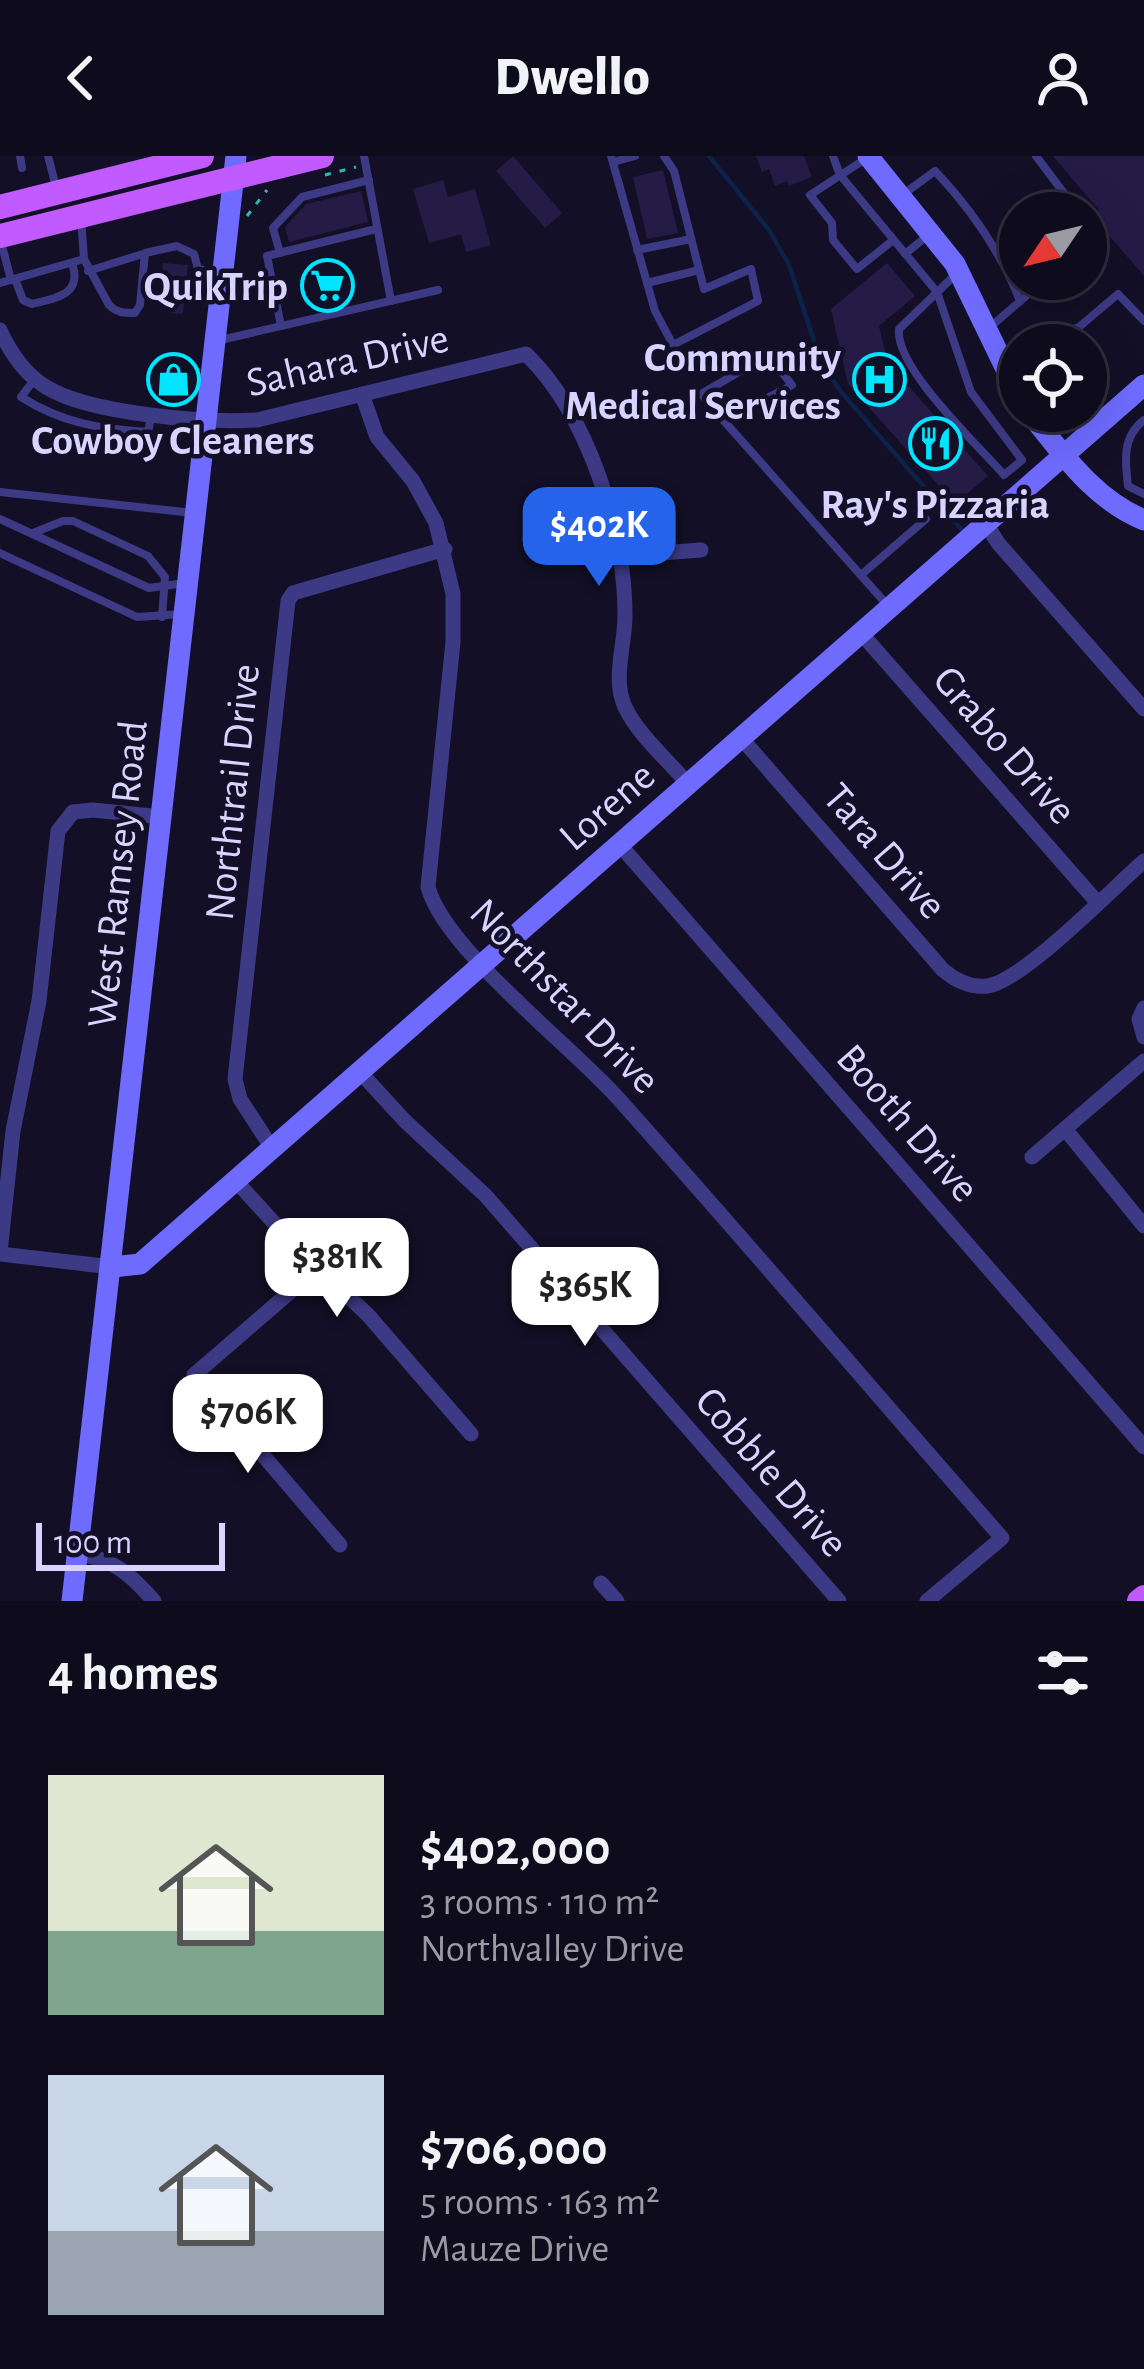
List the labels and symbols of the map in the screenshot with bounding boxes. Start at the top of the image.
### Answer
north arrow [999,192,1107,300]
supermarket icon: QuikTrip [299,257,355,313]
place label: QuikTrip [144,266,288,309]
street label: Sahara Drive [242,317,453,405]
place label: Community Medical Services [565,337,841,427]
shop icon: Cowboy Cleaners [145,352,201,408]
hospital icon: Community Medical Services [852,352,908,408]
restaurant icon: Ray's Pizzaria [907,416,963,472]
place label: Cowboy Cleaners [31,420,315,462]
place label: Ray's Pizzaria [820,484,1050,526]
pin: $402K [515,487,683,589]
street label: Grabo Drive [925,659,1084,832]
street label: Northtrail Drive [199,662,267,923]
street label: West Ramsey Road [81,718,155,1030]
street label: Lorene [552,754,663,859]
street label: Tara Drive [815,776,954,927]
street label: Northstar Drive [462,891,667,1102]
street label: Booth Drive [828,1037,987,1210]
pin: $381K [253,1218,421,1320]
pin: $365K [501,1247,669,1349]
pin: $706K [164,1374,332,1476]
street label: Cobble Drive [687,1380,856,1565]
scale bar [36,1517,225,1570]

